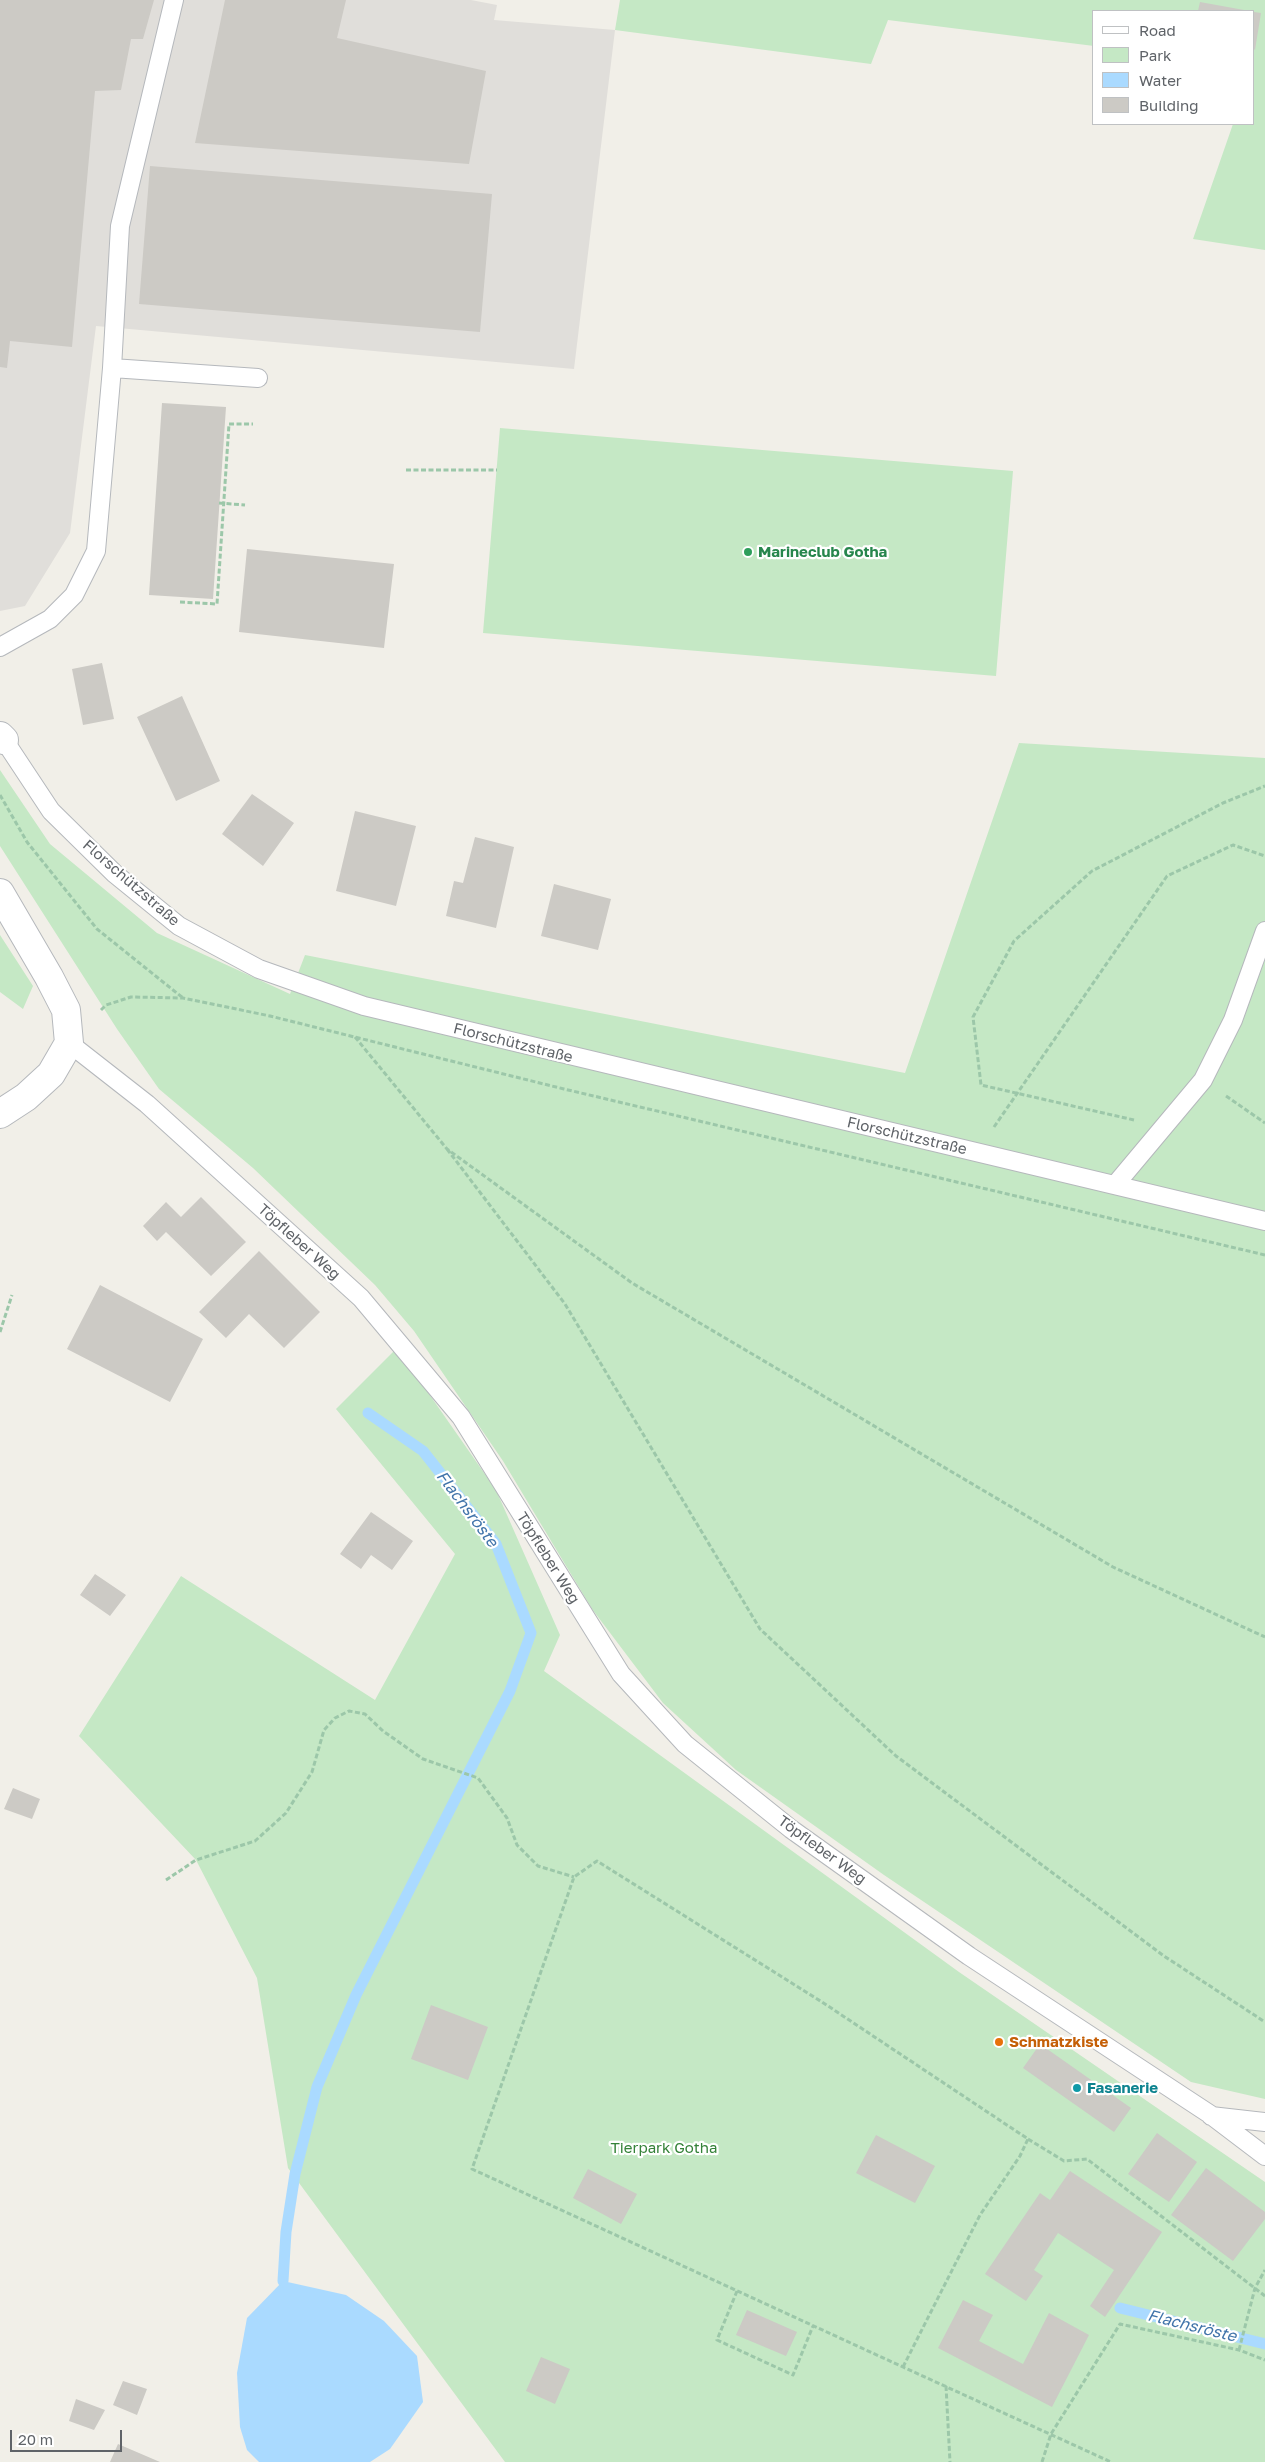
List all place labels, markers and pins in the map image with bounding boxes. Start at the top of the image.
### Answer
place label: Marineclub Gotha [758,543,887,561]
marker: Marineclub Gotha [742,546,754,558]
place label: Schmatzkiste [1009,2033,1108,2051]
marker: Schmatzkiste [993,2036,1005,2048]
place label: Fasanerie [1087,2079,1158,2097]
marker: Fasanerie [1071,2082,1083,2094]

